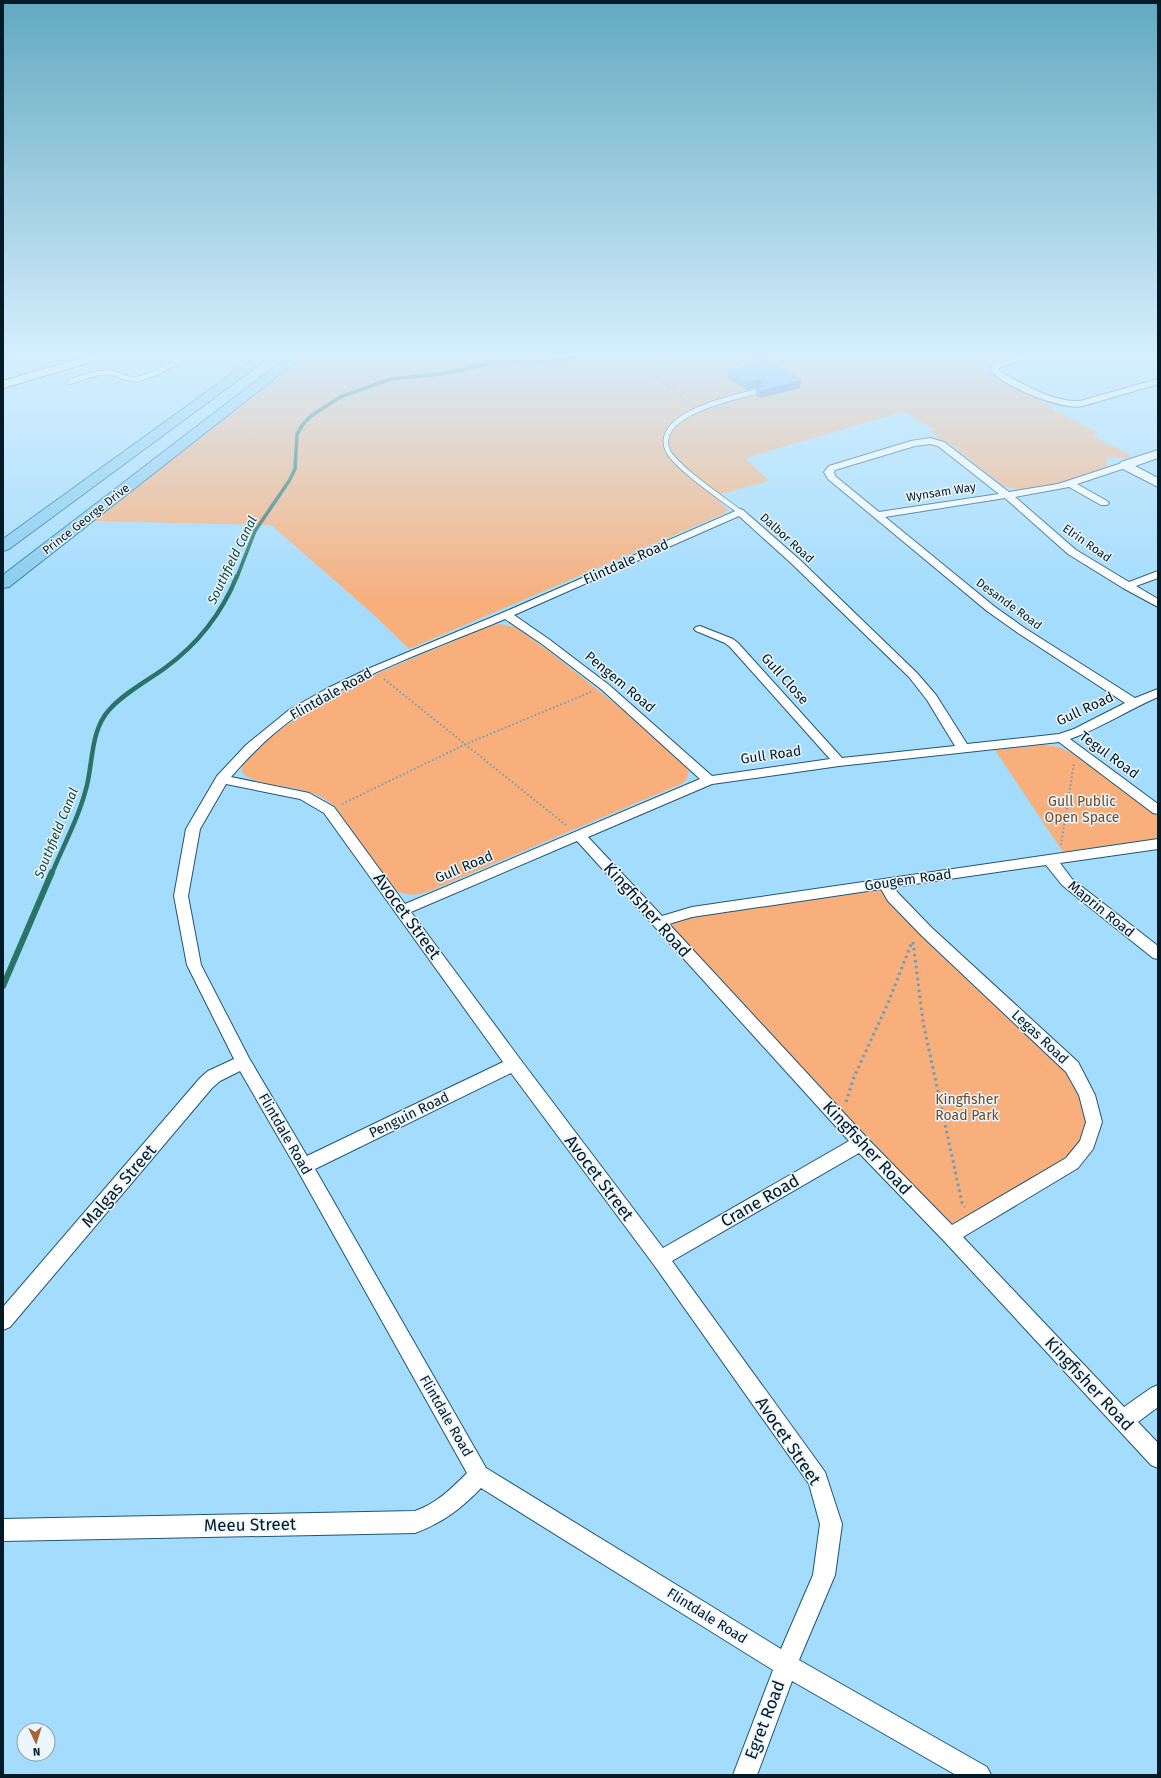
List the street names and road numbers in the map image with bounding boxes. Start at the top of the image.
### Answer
street label: Wynsam Way [905,480,977,504]
street label: Prince George Drive [40,481,132,557]
street label: Dalbor Road [757,510,817,566]
street label: Elrin Road [1060,521,1114,565]
street label: Flintdale Road [581,536,671,588]
street label: Desande Road [973,575,1045,633]
street label: Pengem Road [582,648,658,716]
street label: Gull Close [758,650,812,708]
street label: Flintdale Road [287,664,375,724]
street label: Gull Road [1054,688,1116,730]
street label: Tegul Road [1076,728,1142,782]
street label: Gull Road [740,742,802,768]
street label: Gull Road [433,847,495,887]
street label: Kingfisher Road [599,858,695,962]
street label: Gougem Road [863,865,953,895]
street label: Avocet Street [369,869,446,964]
street label: Maprin Road [1064,877,1138,941]
street label: Legas Road [1008,1006,1072,1068]
street label: Penguin Road [366,1088,452,1142]
street label: Flintdale Road [255,1090,315,1178]
street label: Kingfisher Road [818,1097,916,1199]
street label: Avocet Street [560,1131,639,1226]
street label: Malgas Street [77,1139,161,1232]
street label: Crane Road [717,1170,803,1232]
street label: Kingfisher Road [1040,1333,1138,1435]
street label: Flintdale Road [416,1372,476,1460]
street label: Avocet Street [751,1393,826,1490]
street label: Meeu Street [204,1514,297,1536]
street label: Flintdale Road [664,1585,750,1647]
street label: Egret Road [740,1678,790,1762]

